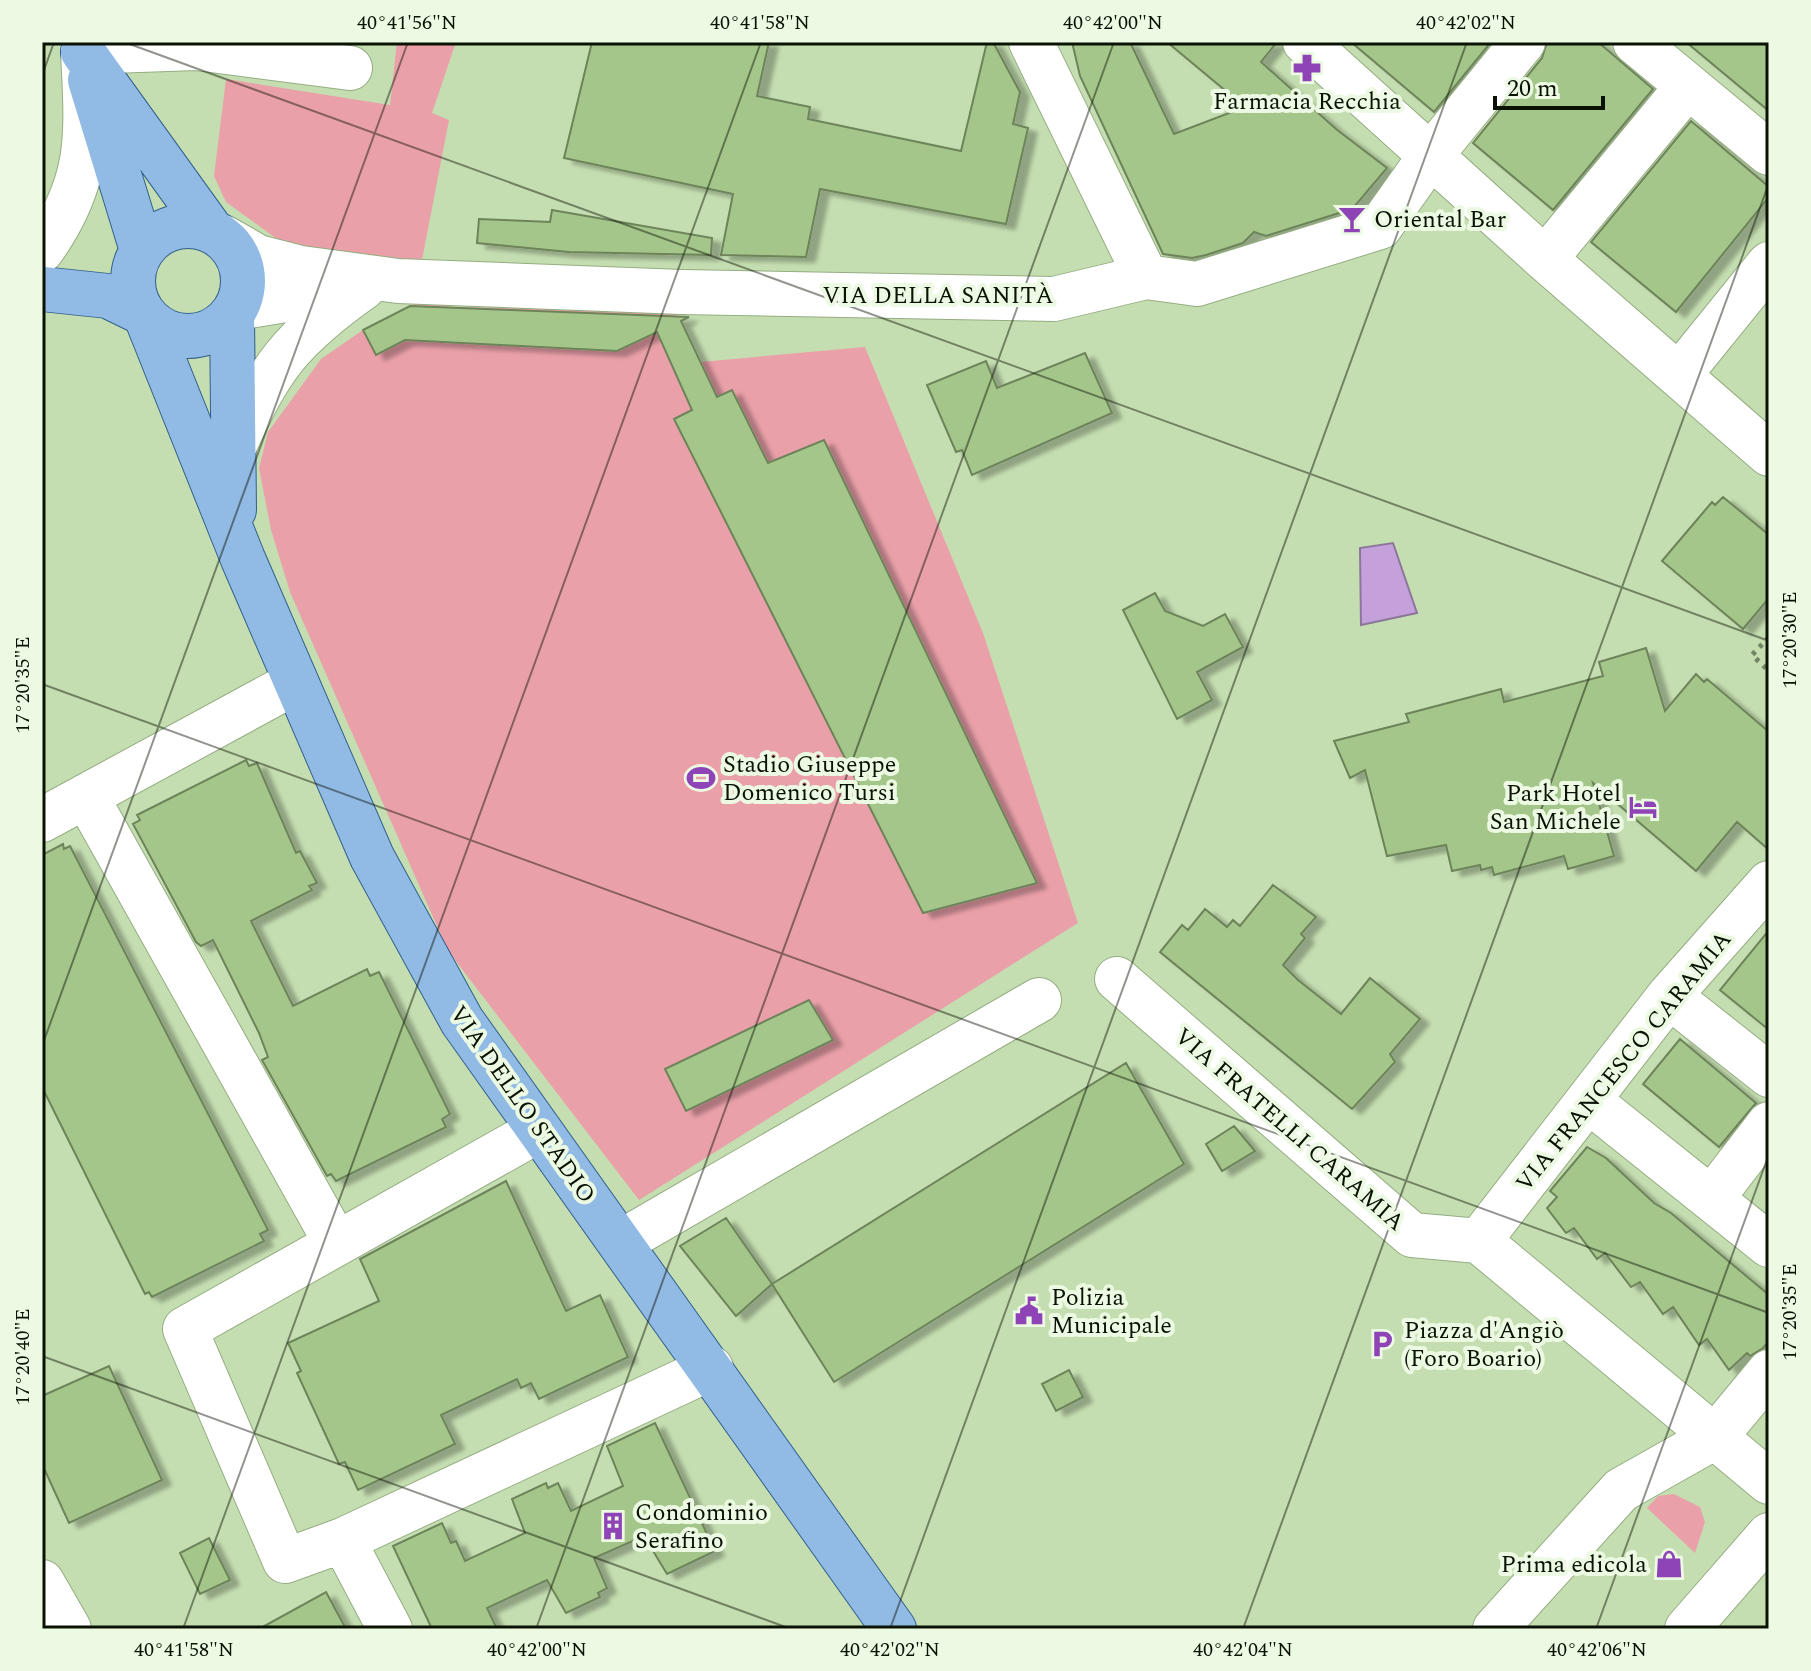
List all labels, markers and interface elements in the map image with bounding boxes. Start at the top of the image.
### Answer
text: 40°41'56"N [357,8,457,38]
text: 40°41'58"N [710,8,810,38]
text: 40°42'00"N [1063,8,1163,38]
text: 40°42'02"N [1416,8,1516,38]
pharmacy icon: Farmacia Recchia [1292,53,1322,83]
scale bar [1495,60,1603,110]
text: 20 m [1507,71,1558,107]
place label: Farmacia Recchia [1213,84,1401,120]
place label: Oriental Bar [1374,202,1506,238]
bar icon: Oriental Bar [1337,204,1367,234]
street label: VIA DELLA SANITÀ [822,278,1054,314]
text: 17°20'30"E [1775,591,1805,689]
text: 17°20'35"E [8,636,38,734]
place label: Stadio Giuseppe Domenico Tursi [723,747,896,811]
sports icon: Stadio Giuseppe Domenico Tursi [686,763,716,793]
place label: Park Hotel San Michele [1490,776,1621,840]
hotel icon: Park Hotel San Michele [1628,792,1658,822]
street label: VIA FRANCESCO CARAMIA [1507,923,1741,1200]
street label: VIA DELLO STADIO [440,998,604,1211]
street label: VIA FRATELLI CARAMIA [1166,1019,1413,1240]
text: 17°20'35"E [1775,1263,1805,1361]
place label: Polizia Municipale [1051,1280,1172,1344]
public building icon: Polizia Municipale [1014,1296,1044,1326]
text: 17°20'40"E [8,1308,38,1406]
place label: Piazza d'Angiò (Foro Boario) [1404,1313,1564,1377]
parking icon: Piazza d'Angiò (Foro Boario) [1367,1329,1397,1359]
place label: Condominio Serafino [635,1495,768,1559]
building icon: Condominio Serafino [598,1511,628,1541]
place label: Prima edicola [1501,1547,1647,1583]
shop icon: Prima edicola [1654,1549,1684,1579]
text: 40°41'58"N [134,1635,234,1665]
text: 40°42'00"N [487,1635,587,1665]
text: 40°42'02"N [840,1635,940,1665]
text: 40°42'04"N [1193,1635,1293,1665]
text: 40°42'06"N [1547,1635,1647,1665]

